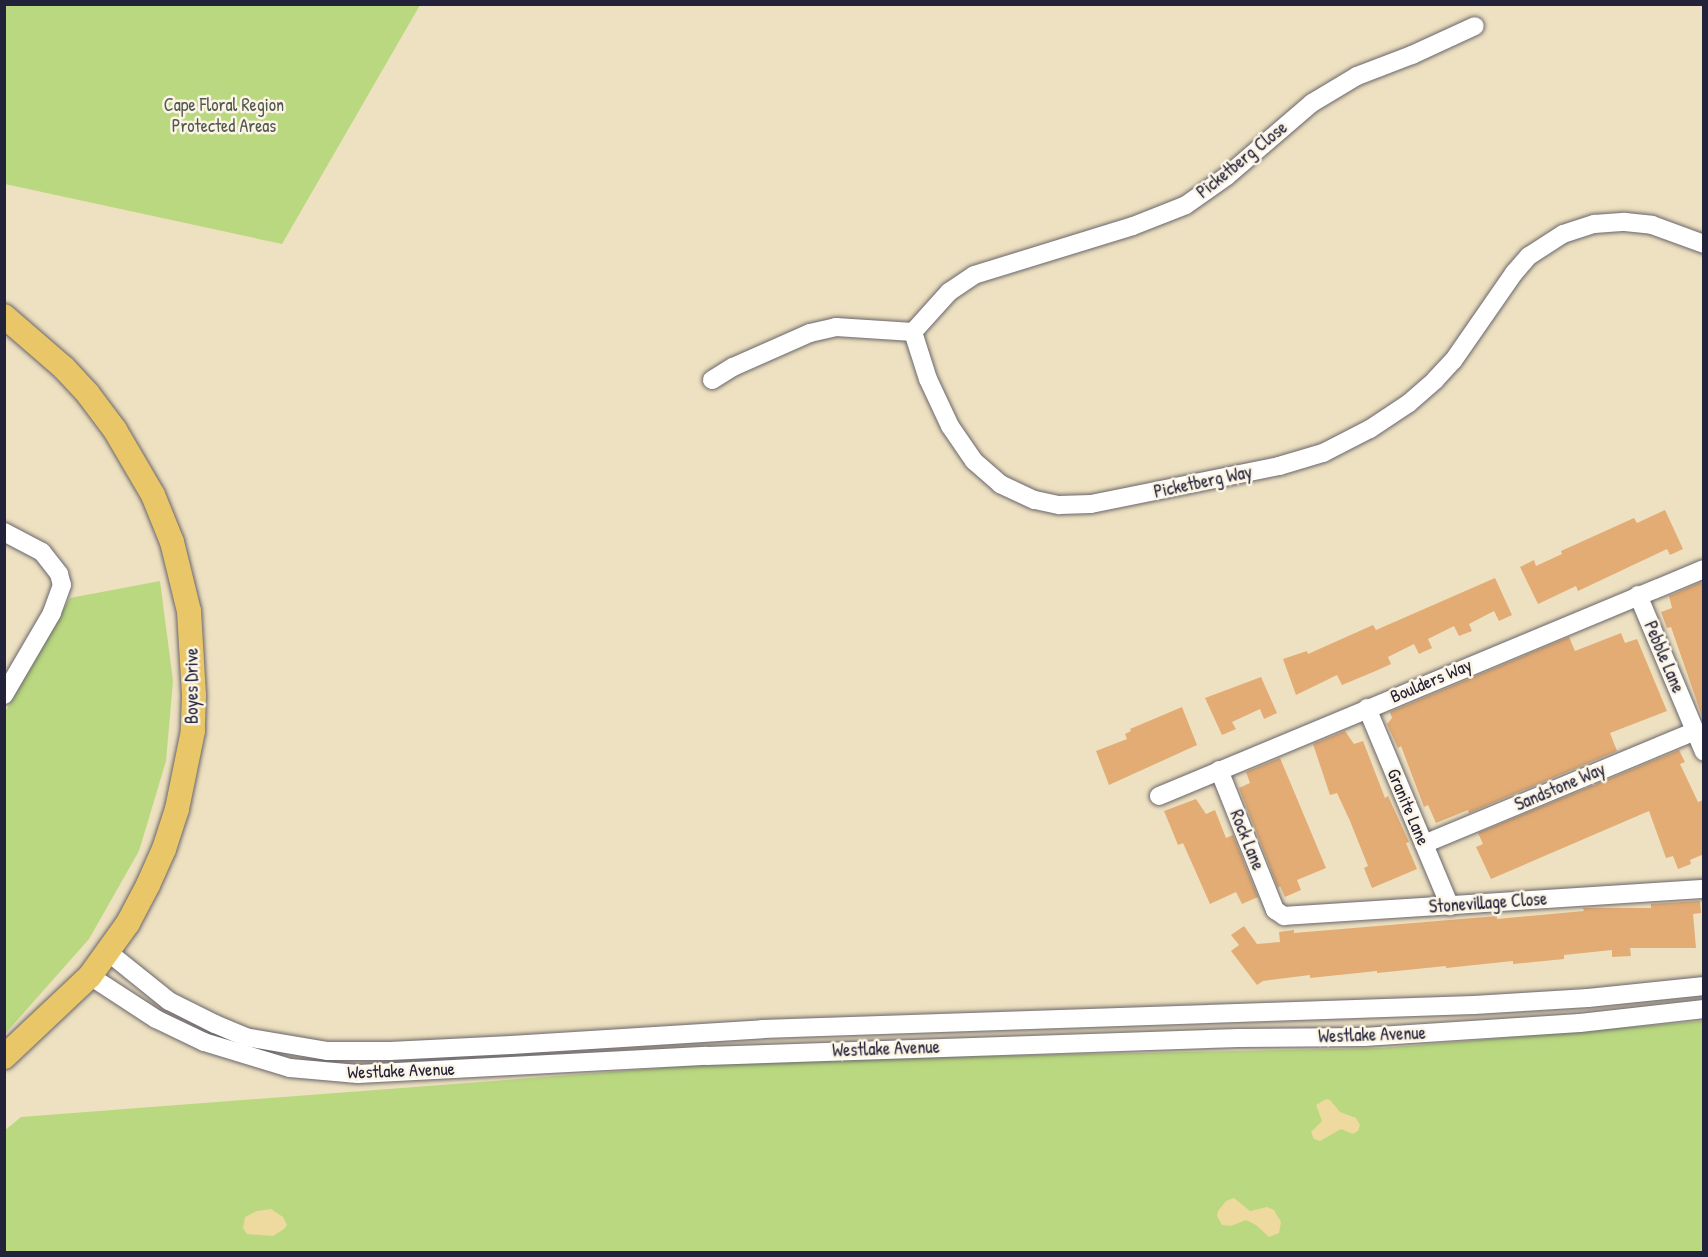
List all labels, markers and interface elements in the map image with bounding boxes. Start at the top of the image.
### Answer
park label: Cape Floral Region Protected Areas [164,95,284,138]
street label: Picketberg Close [1192,117,1292,203]
street label: Picketberg Way [1152,461,1254,503]
street label: Pebble Lane [1639,618,1689,696]
street label: Boyes Drive [181,648,203,724]
street label: Boulders Way [1387,654,1475,708]
street label: Sandstone Way [1512,758,1608,816]
street label: Granite Lane [1382,765,1434,849]
street label: Rock Lane [1225,807,1269,873]
street label: Stonevillage Close [1428,888,1548,918]
street label: Westlake Avenue [1318,1022,1426,1048]
street label: Westlake Avenue [832,1036,940,1062]
street label: Westlake Avenue [347,1058,455,1084]

